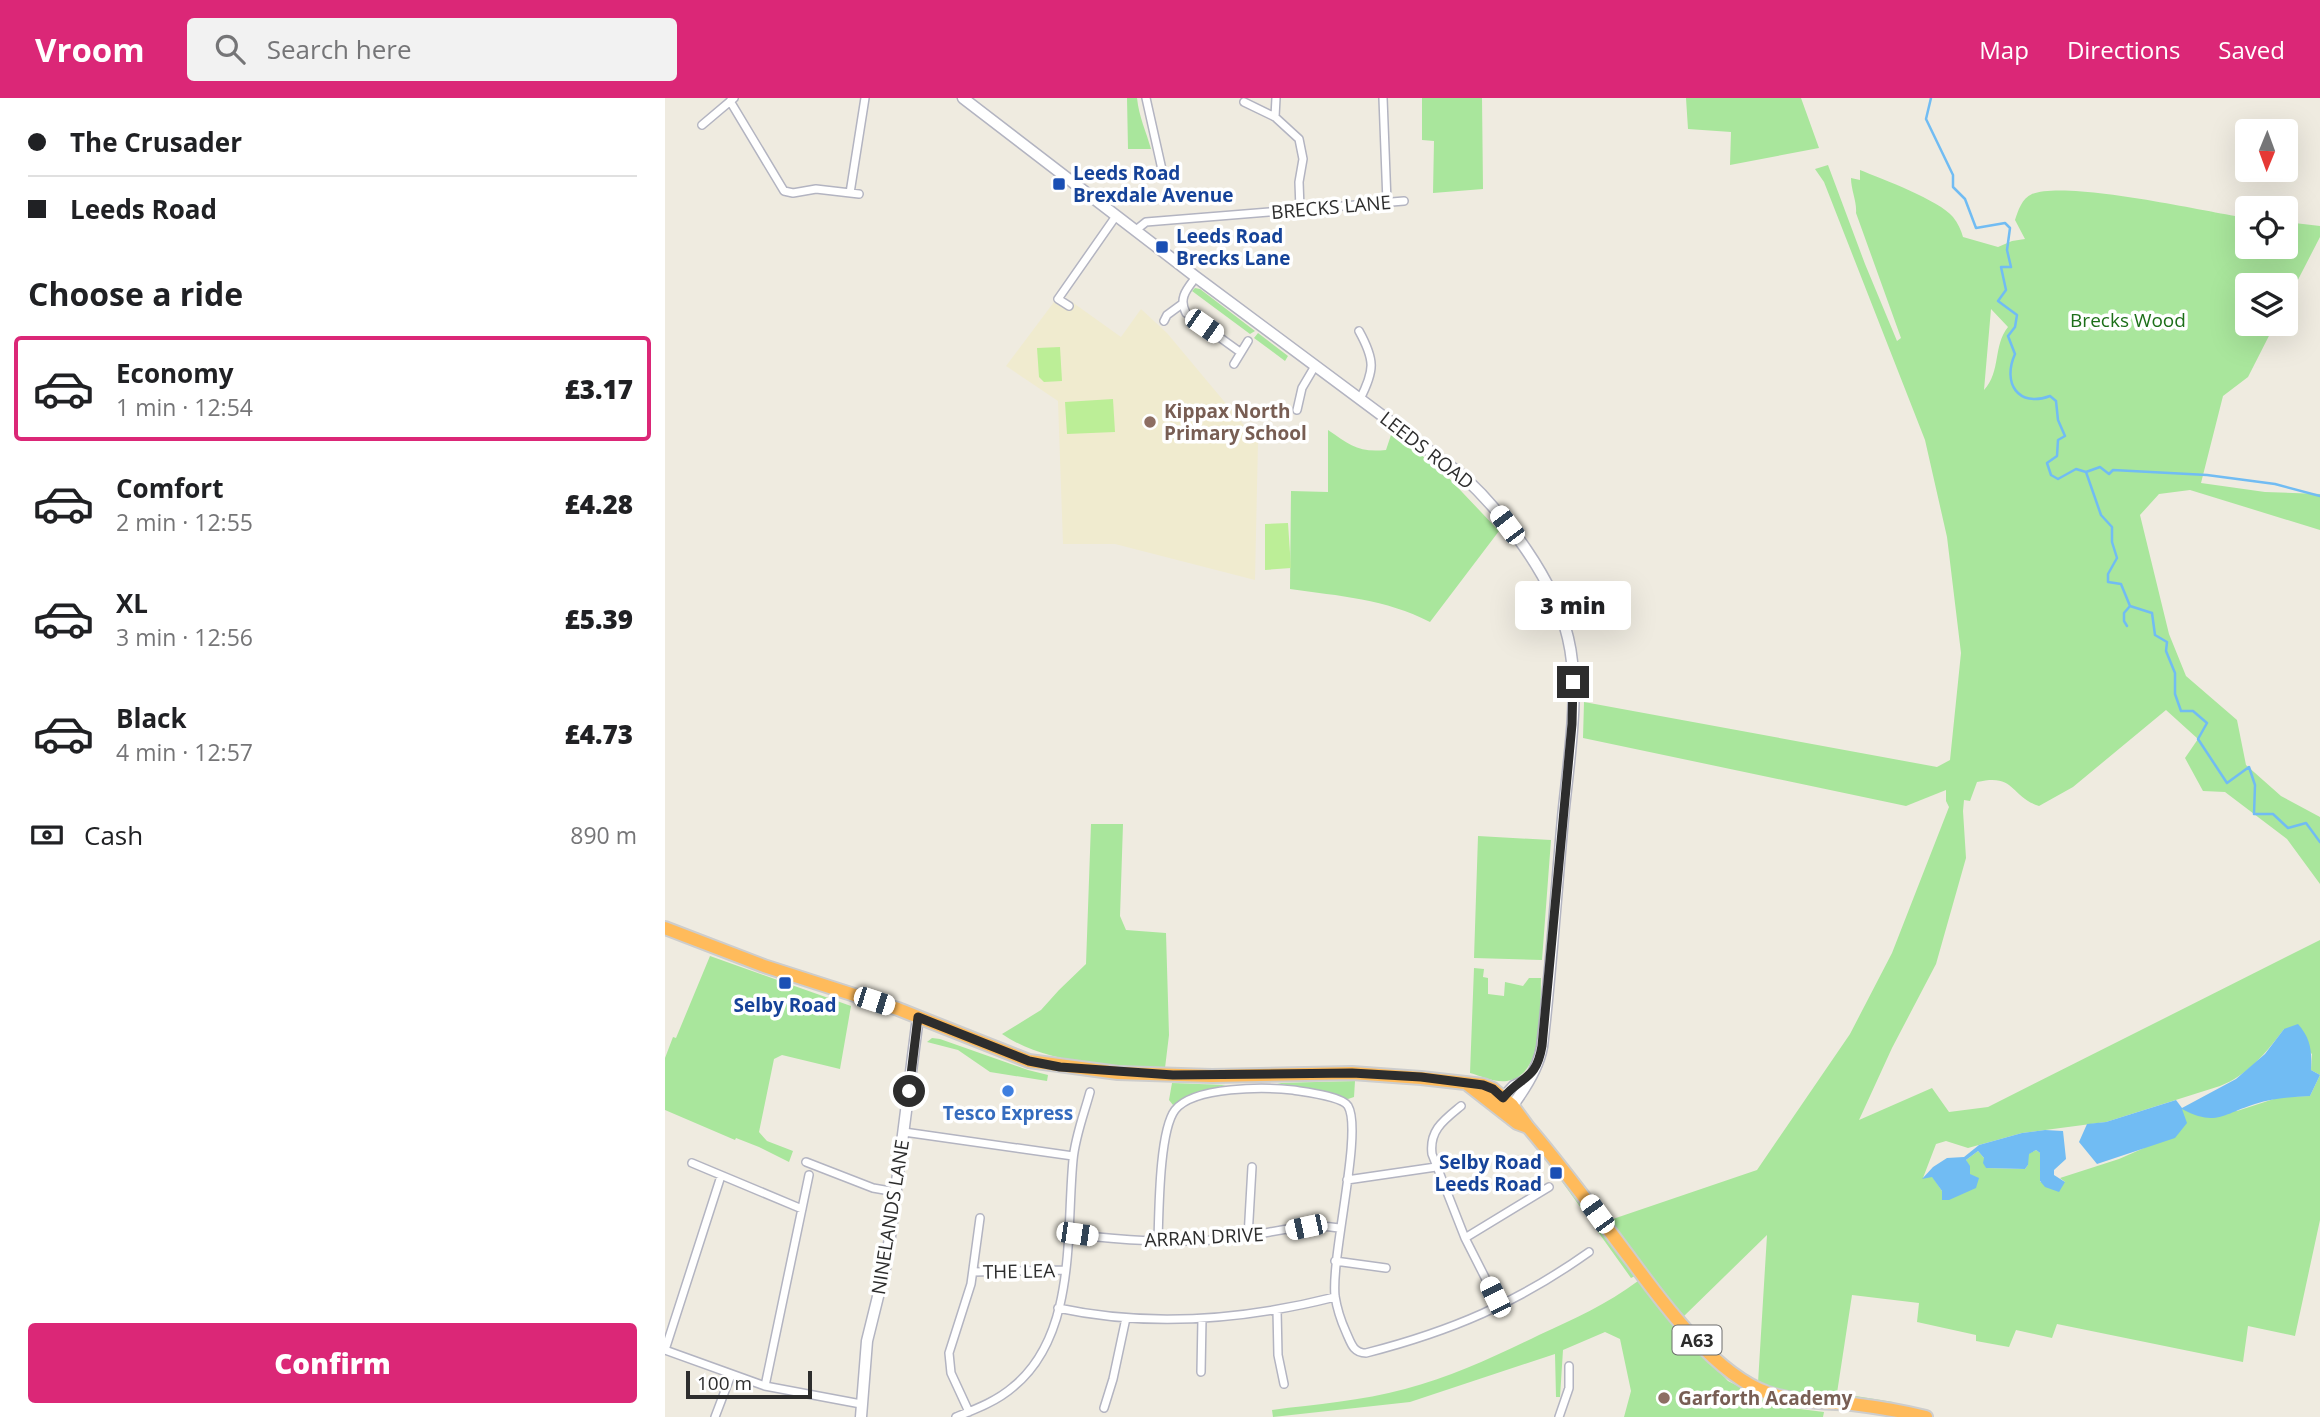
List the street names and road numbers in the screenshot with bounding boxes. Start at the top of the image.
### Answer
street label: BRECKS LANE [1270,189,1392,225]
street label: LEEDS ROAD [1375,405,1479,495]
street label: NINELANDS LANE [865,1138,915,1296]
street label: ARRAN DRIVE [1144,1221,1264,1253]
street label: THE LEA [983,1257,1055,1285]
road number: A63 [1672,1325,1721,1354]

